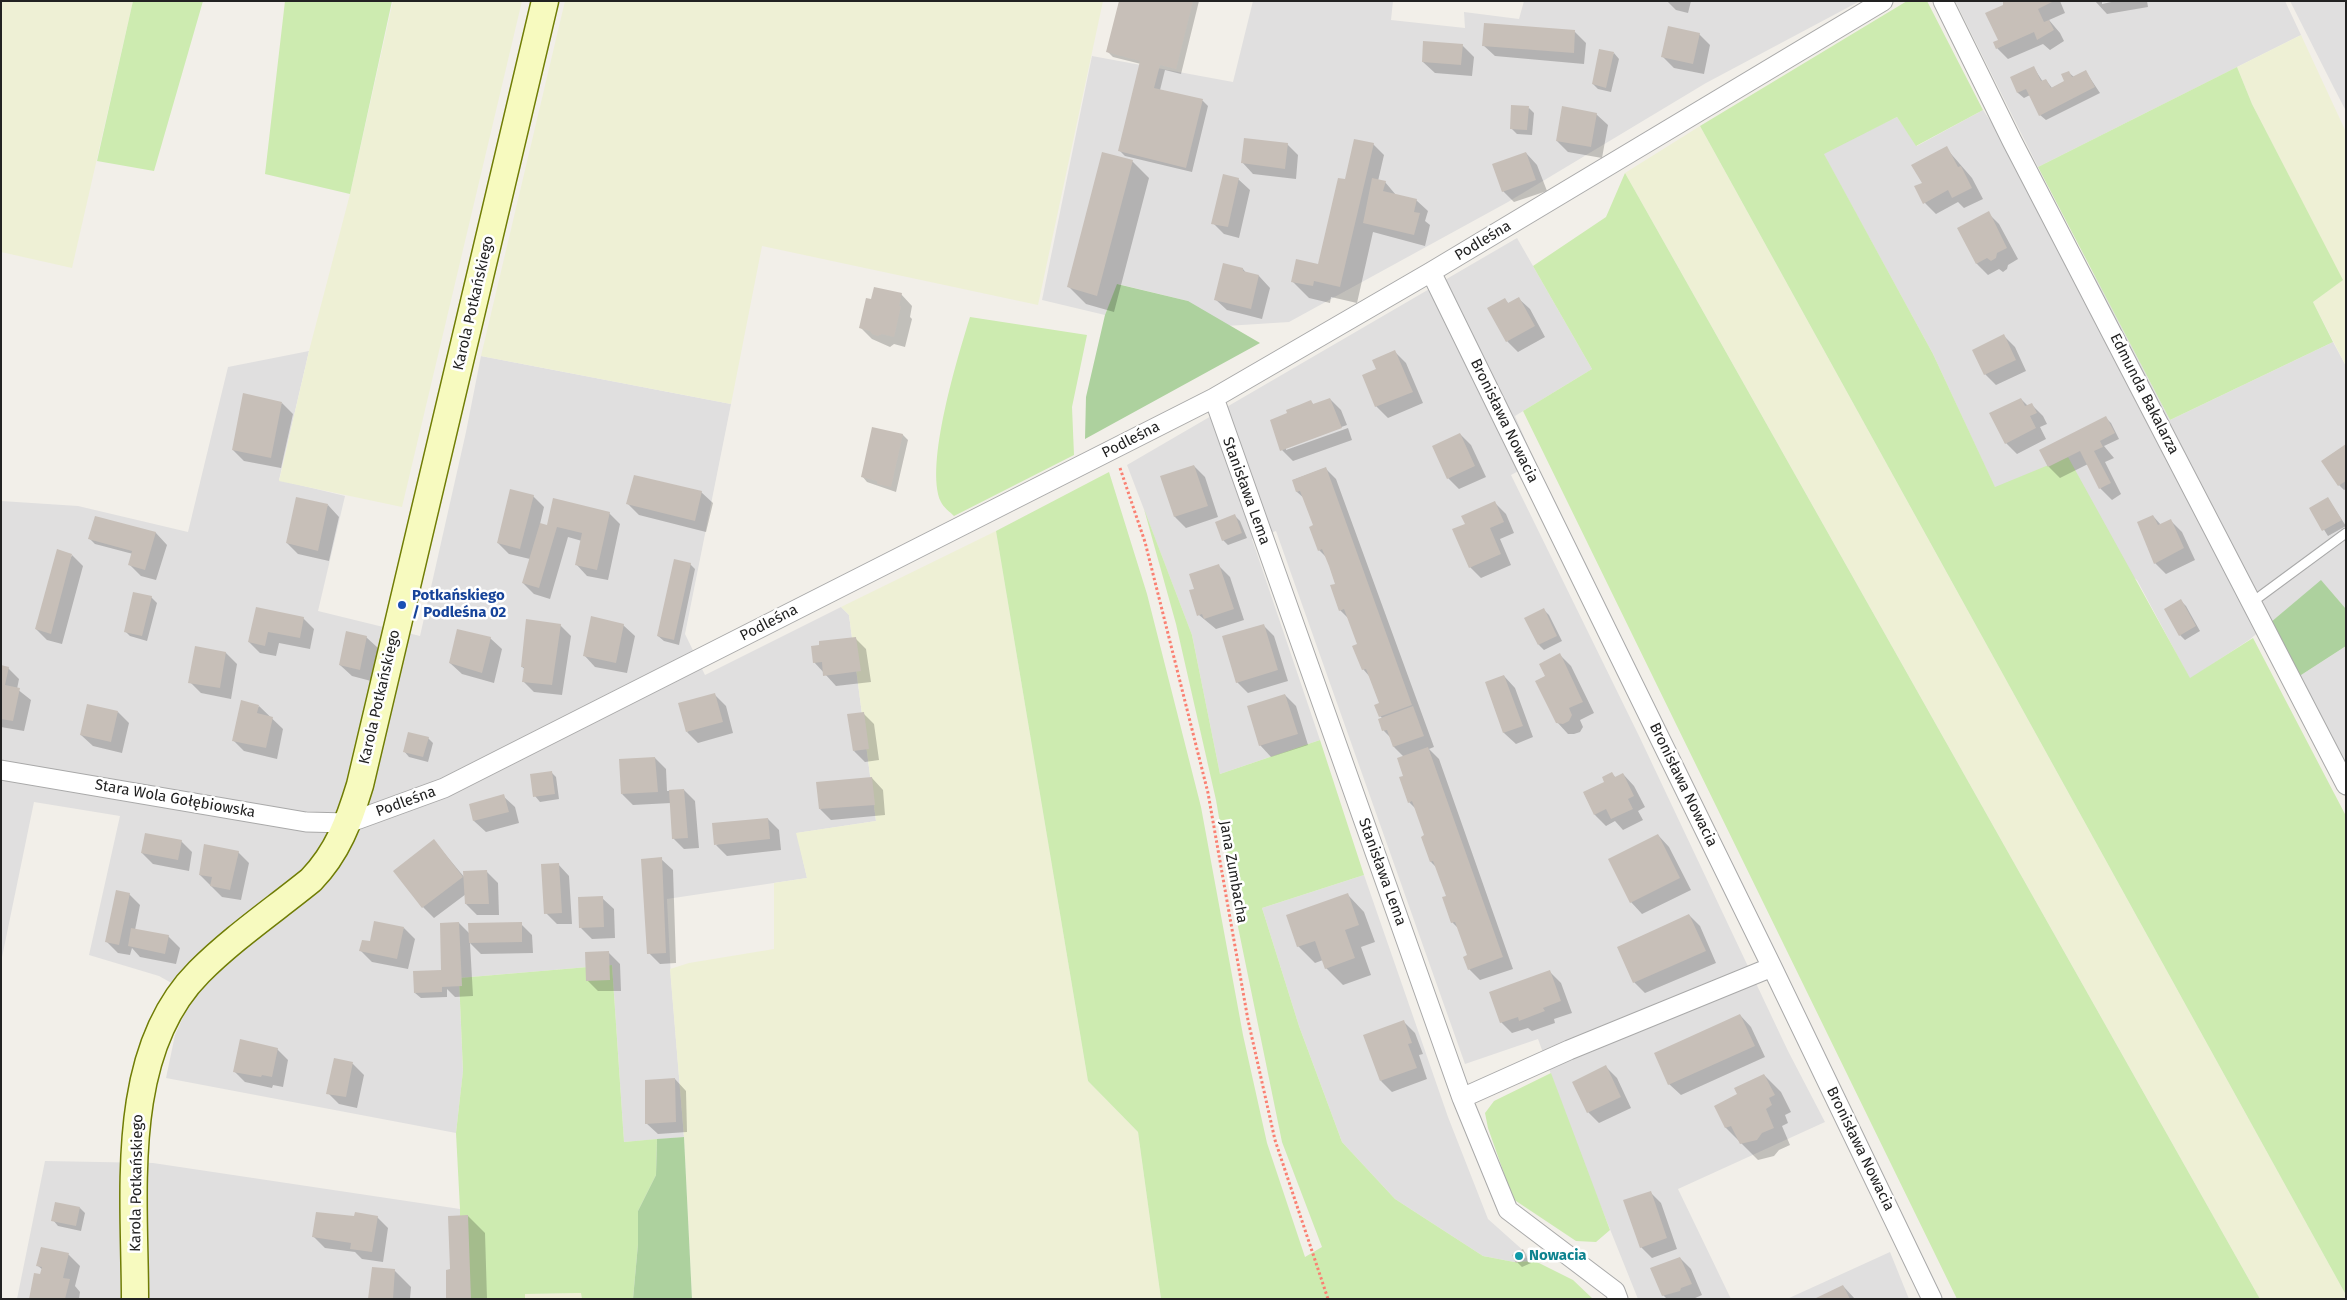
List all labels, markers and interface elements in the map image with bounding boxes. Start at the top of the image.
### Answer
street label: Podleśna [1452,217,1514,265]
street label: Karola Potkańskiego [450,234,498,372]
street label: Edmunda Bakalarza [2106,330,2182,458]
street label: Bronisława Nowacia [1466,356,1542,486]
street label: Podleśna [1099,418,1163,462]
street label: Stanisława Lema [1218,435,1274,547]
place label: Potkańskiego / Podleśna 02 [412,587,506,622]
marker: Potkańskiego / Podleśna 02 [396,599,408,611]
street label: Podleśna [737,601,801,645]
street label: Karola Potkańskiego [356,628,404,766]
street label: Bronisława Nowacia [1645,720,1721,850]
street label: Stara Wola Gołębiowska [93,776,257,822]
street label: Podleśna [374,783,438,821]
street label: Stanisława Lema [1354,816,1410,928]
street label: Jana Zumbacha [1215,819,1251,925]
street label: Bronisława Nowacia [1822,1084,1898,1214]
street label: Karola Potkańskiego [127,1114,147,1252]
place label: Nowacia [1529,1247,1587,1265]
marker: Nowacia [1513,1250,1525,1262]

